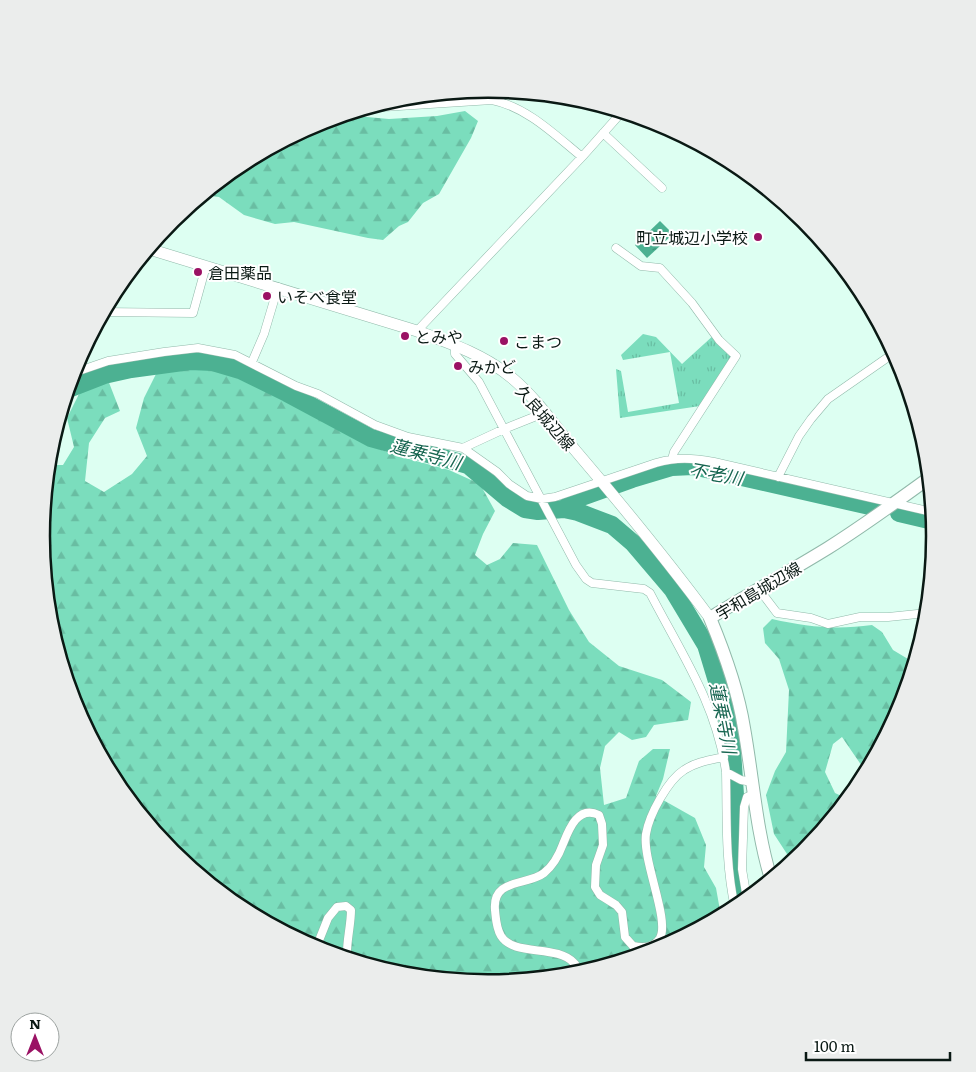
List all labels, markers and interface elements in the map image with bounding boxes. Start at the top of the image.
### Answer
place label: 町立城辺小学校 [636,225,748,249]
marker: 町立城辺小学校 [752,231,764,243]
place label: 倉田薬品 [208,260,272,284]
marker: 倉田薬品 [192,266,204,278]
place label: いそべ食堂 [277,284,357,308]
marker: いそべ食堂 [261,290,273,302]
place label: とみや [415,324,463,348]
place label: こまつ [514,329,562,353]
marker: とみや [399,330,411,342]
marker: こまつ [498,335,510,347]
place label: みかど [468,354,516,378]
marker: みかど [452,360,464,372]
street label: 久良城辺線 [511,379,581,455]
water label: 蓮乗寺川 [388,431,466,476]
water label: 不老川 [687,455,747,491]
street label: 宇和島城辺線 [711,555,805,625]
water label: 蓮乗寺川 [704,680,745,758]
north arrow [10,1012,60,1062]
text: N [29,1013,41,1033]
scale bar [806,1030,950,1062]
text: 100 m [814,1034,855,1057]

